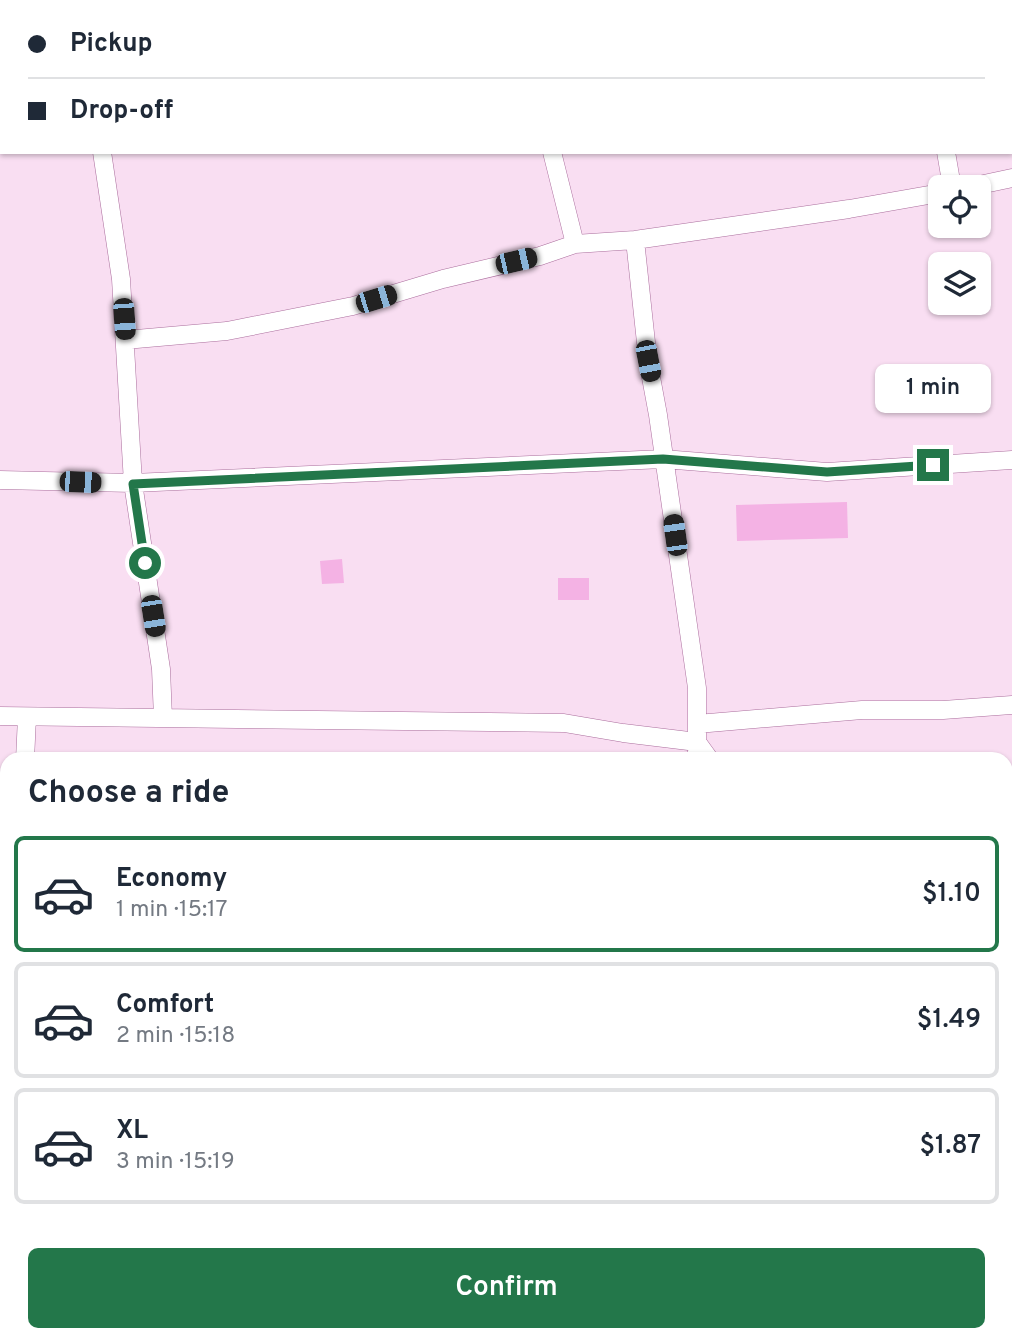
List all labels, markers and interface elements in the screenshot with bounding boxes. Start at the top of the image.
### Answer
text: Pickup [70,28,153,61]
text: Drop-off [70,95,173,128]
map controls [928,175,991,315]
button: locate [928,175,991,238]
car [494,246,539,276]
button: layers [928,252,991,315]
car [353,283,400,315]
car [113,297,136,341]
car [634,338,663,384]
callout: 1 min [875,364,991,412]
text: 1 min [906,374,960,403]
route end [917,449,949,481]
car [59,471,102,493]
car [662,513,689,557]
route start [129,547,161,579]
car [140,594,167,638]
text: Choose a ride [28,774,229,814]
icon: car [32,863,95,926]
text: Economy [116,863,227,896]
text: $1.10 [922,878,981,911]
text: 1 min · 15:17 [116,896,228,925]
icon: car [32,989,95,1052]
text: Comfort [116,989,214,1022]
text: $1.49 [917,1004,981,1037]
text: 2 min · 15:18 [116,1022,235,1051]
icon: car [32,1115,95,1178]
text: XL [116,1115,148,1148]
text: $1.87 [920,1130,981,1163]
text: 3 min · 15:19 [116,1148,235,1177]
button: Confirm [28,1248,985,1328]

